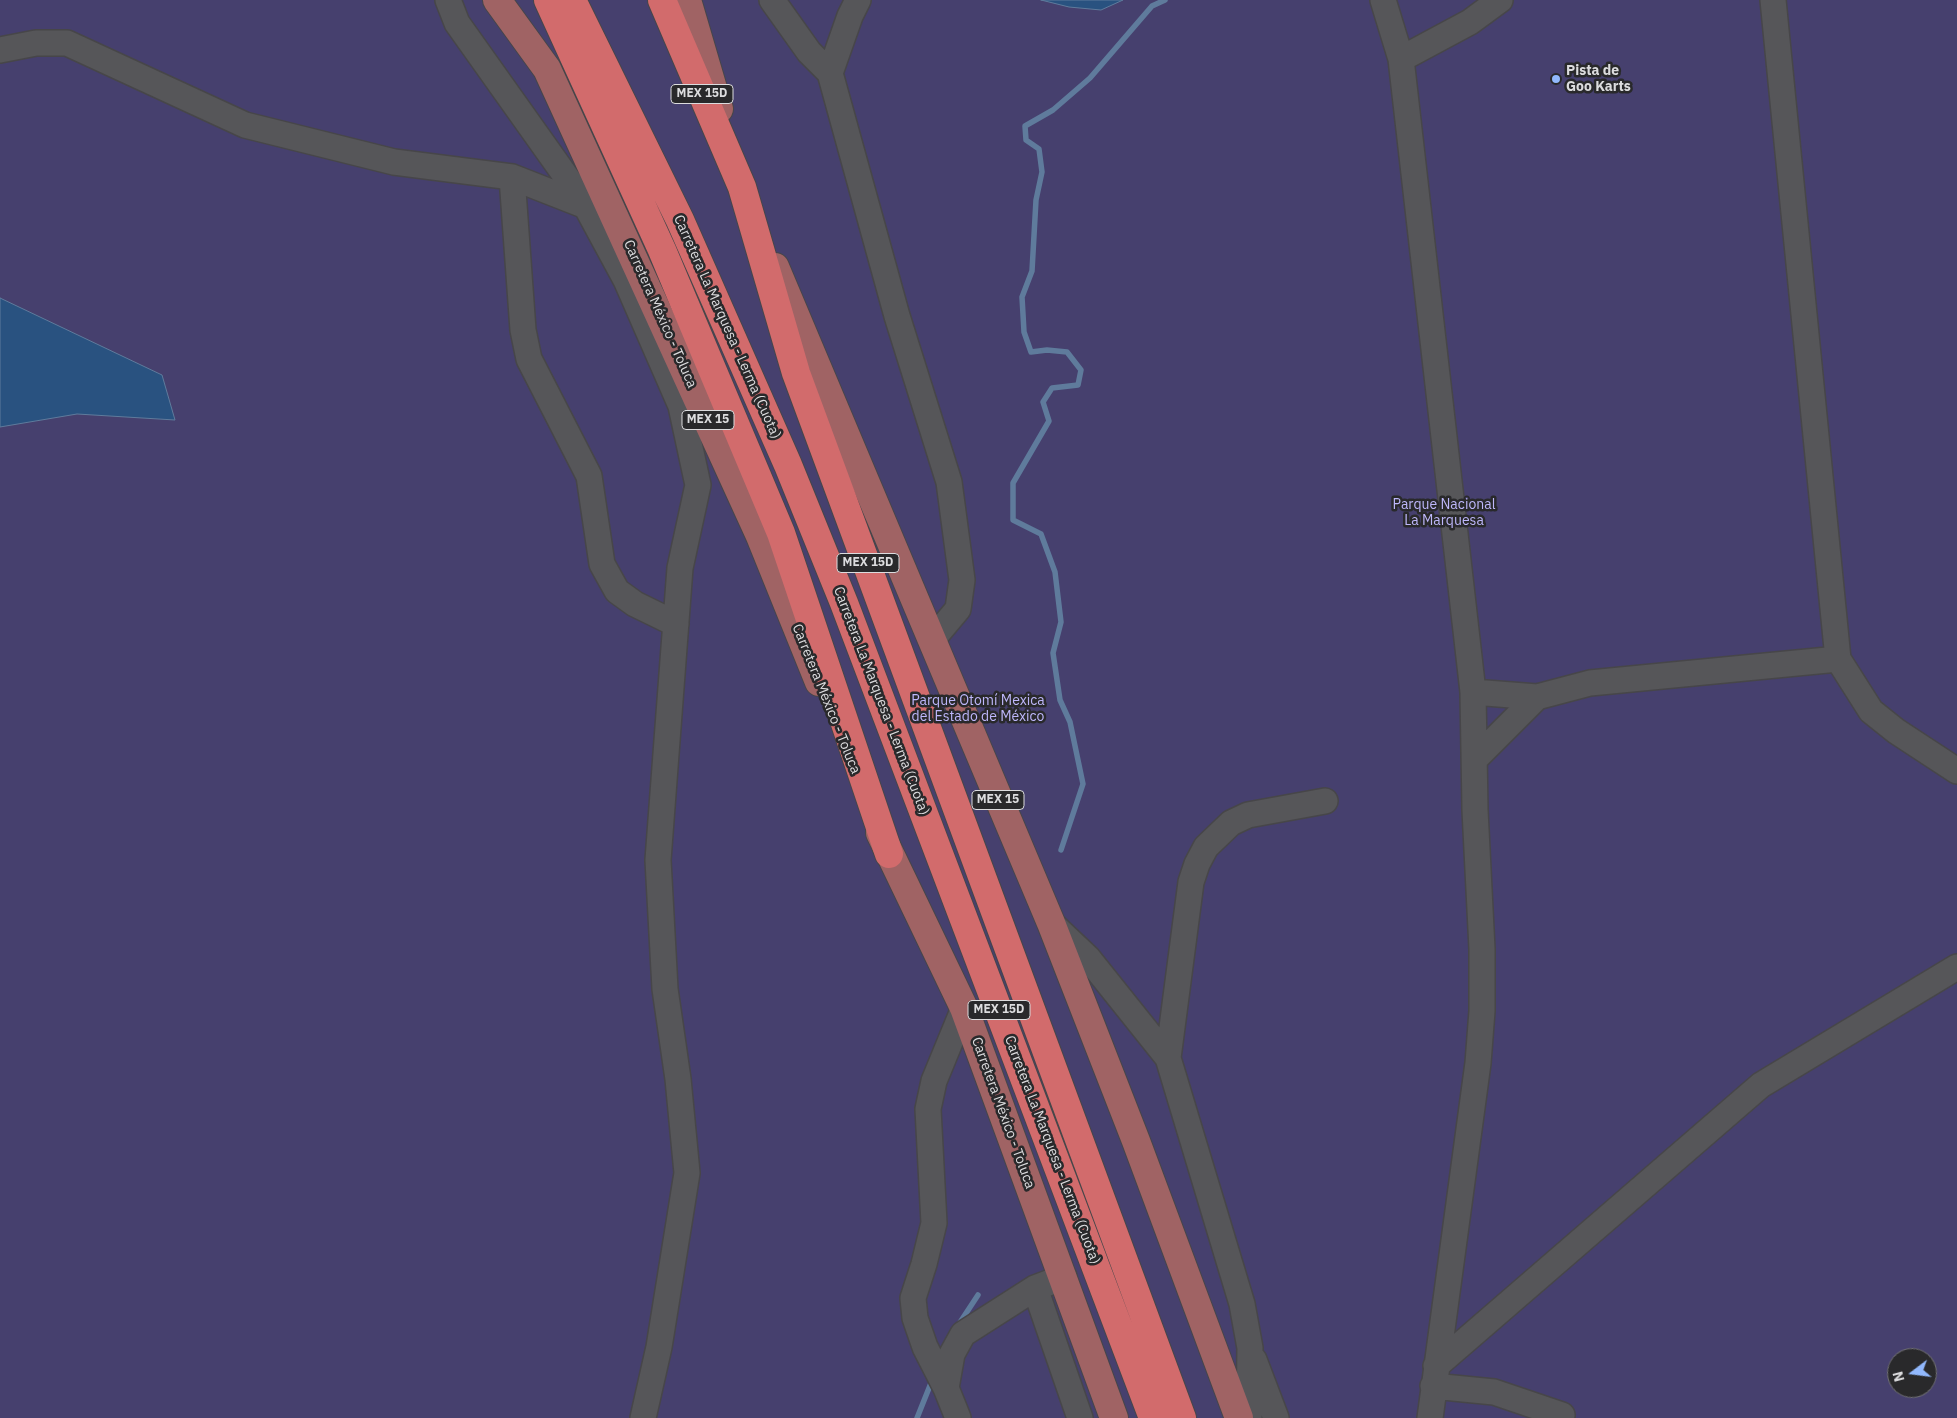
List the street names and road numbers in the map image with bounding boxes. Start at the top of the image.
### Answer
road number: MEX 15D [671,85,733,104]
street label: Carretera La Marquesa - Lerma (Cuota) [670,212,784,442]
street label: Carretera México - Toluca [620,237,700,391]
road number: MEX 15 [682,410,734,430]
road number: MEX 15D [837,554,899,572]
street label: Carretera La Marquesa - Lerma (Cuota) [830,584,932,818]
street label: Carretera México - Toluca [788,622,864,776]
road number: MEX 15 [972,790,1024,810]
road number: MEX 15D [968,1000,1030,1020]
street label: Carretera La Marquesa - Lerma (Cuota) [1001,1033,1103,1267]
street label: Carretera México - Toluca [968,1035,1038,1191]

